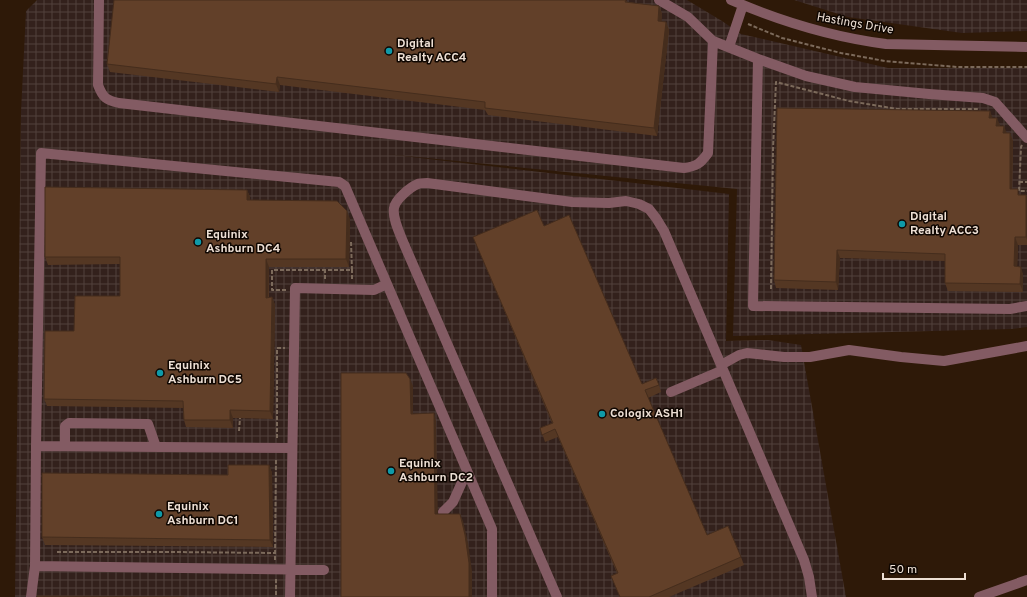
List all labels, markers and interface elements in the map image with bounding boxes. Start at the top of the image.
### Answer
street label: Hastings Drive [815,9,895,39]
place label: Digital Realty ACC4 [397,36,467,66]
marker: Digital Realty ACC4 [384,46,394,56]
place label: Digital Realty ACC3 [910,209,979,239]
marker: Digital Realty ACC3 [897,219,907,229]
place label: Equinix Ashburn DC4 [206,227,281,257]
marker: Equinix Ashburn DC4 [193,237,203,247]
place label: Equinix Ashburn DC5 [168,358,242,388]
marker: Equinix Ashburn DC5 [155,368,165,378]
place label: Cologix ASH1 [610,406,684,422]
marker: Cologix ASH1 [597,409,607,419]
place label: Equinix Ashburn DC2 [399,456,473,486]
marker: Equinix Ashburn DC2 [386,466,396,476]
place label: Equinix Ashburn DC1 [167,499,239,529]
marker: Equinix Ashburn DC1 [154,509,164,519]
scale bar [883,555,965,581]
text: 50 m [889,562,917,578]

